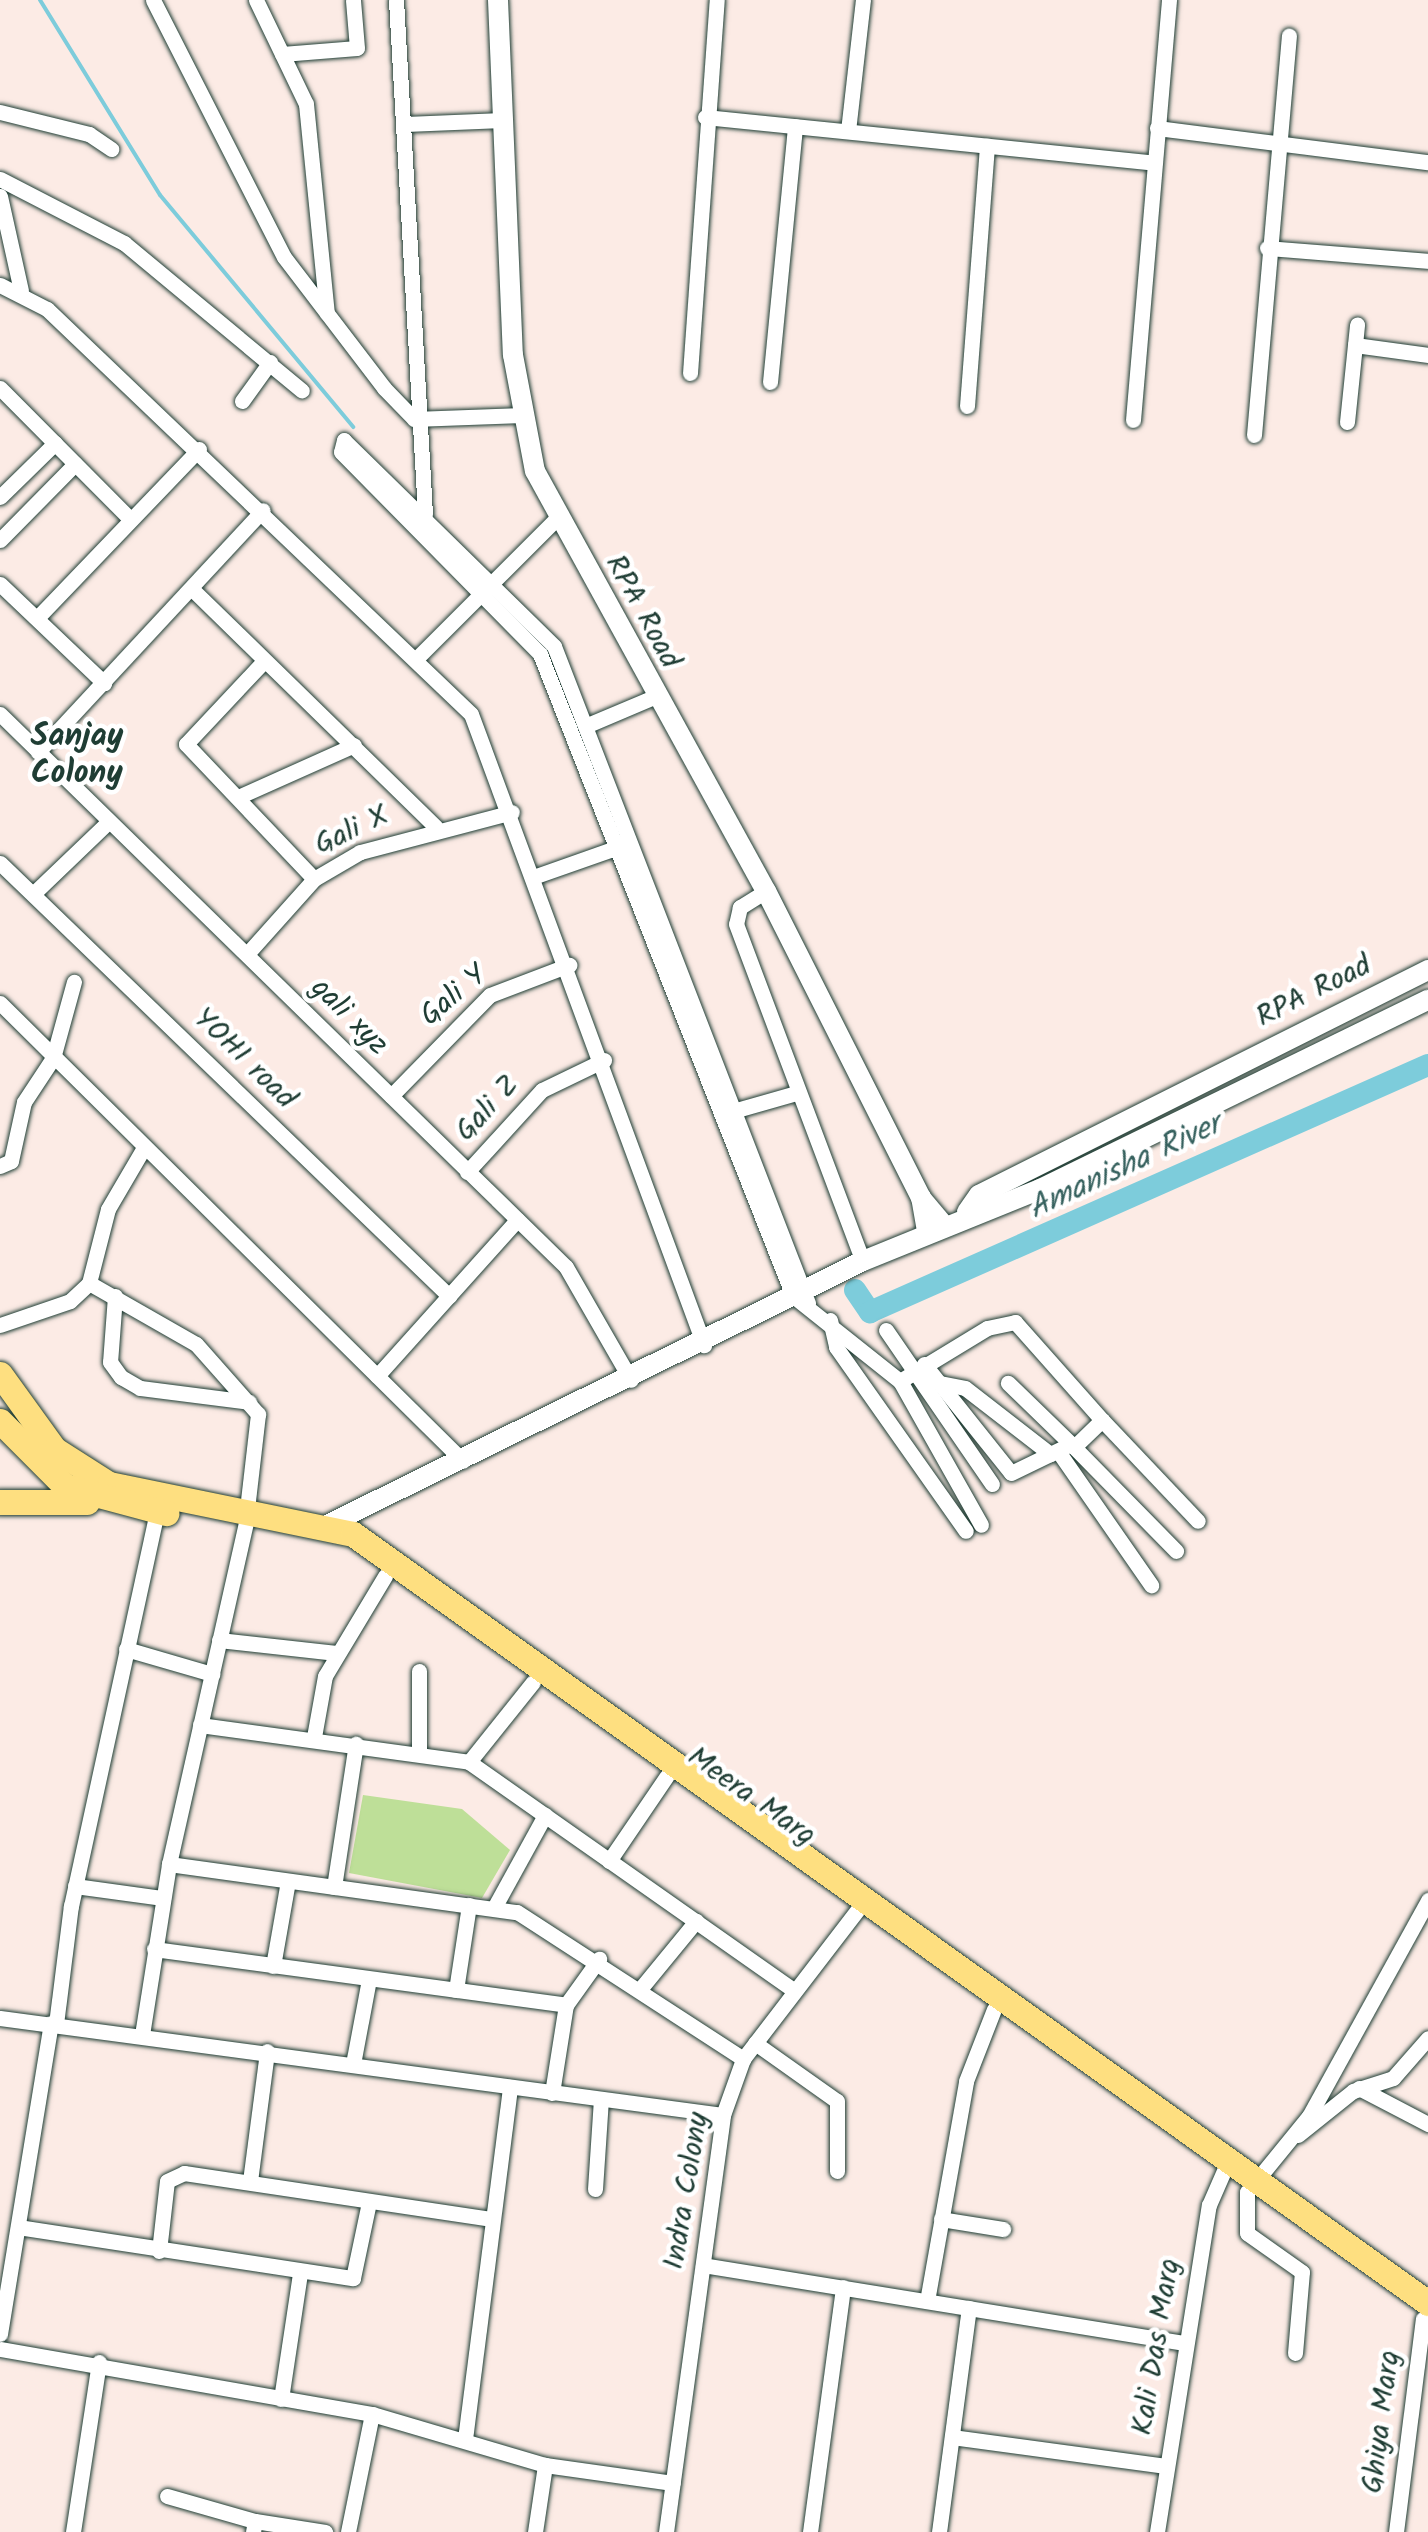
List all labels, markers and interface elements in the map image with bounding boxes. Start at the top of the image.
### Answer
street label: RPA Road [596,549,688,675]
district label: Sanjay Colony [31,719,123,794]
street label: Gali X [309,798,395,864]
street label: RPA Road [1250,948,1378,1036]
street label: Gali Y [413,958,495,1034]
street label: gali xyz [303,971,395,1063]
street label: YOHI road [185,1001,303,1117]
street label: Gali Z [448,1068,528,1150]
water label: Amanisha River [1023,1107,1227,1229]
street label: Meera Marg [680,1740,822,1854]
street label: Indra Colony [657,2110,717,2272]
street label: Kali Das Marg [1125,2256,1189,2438]
street label: Ghiya Marg [1355,2349,1409,2495]

